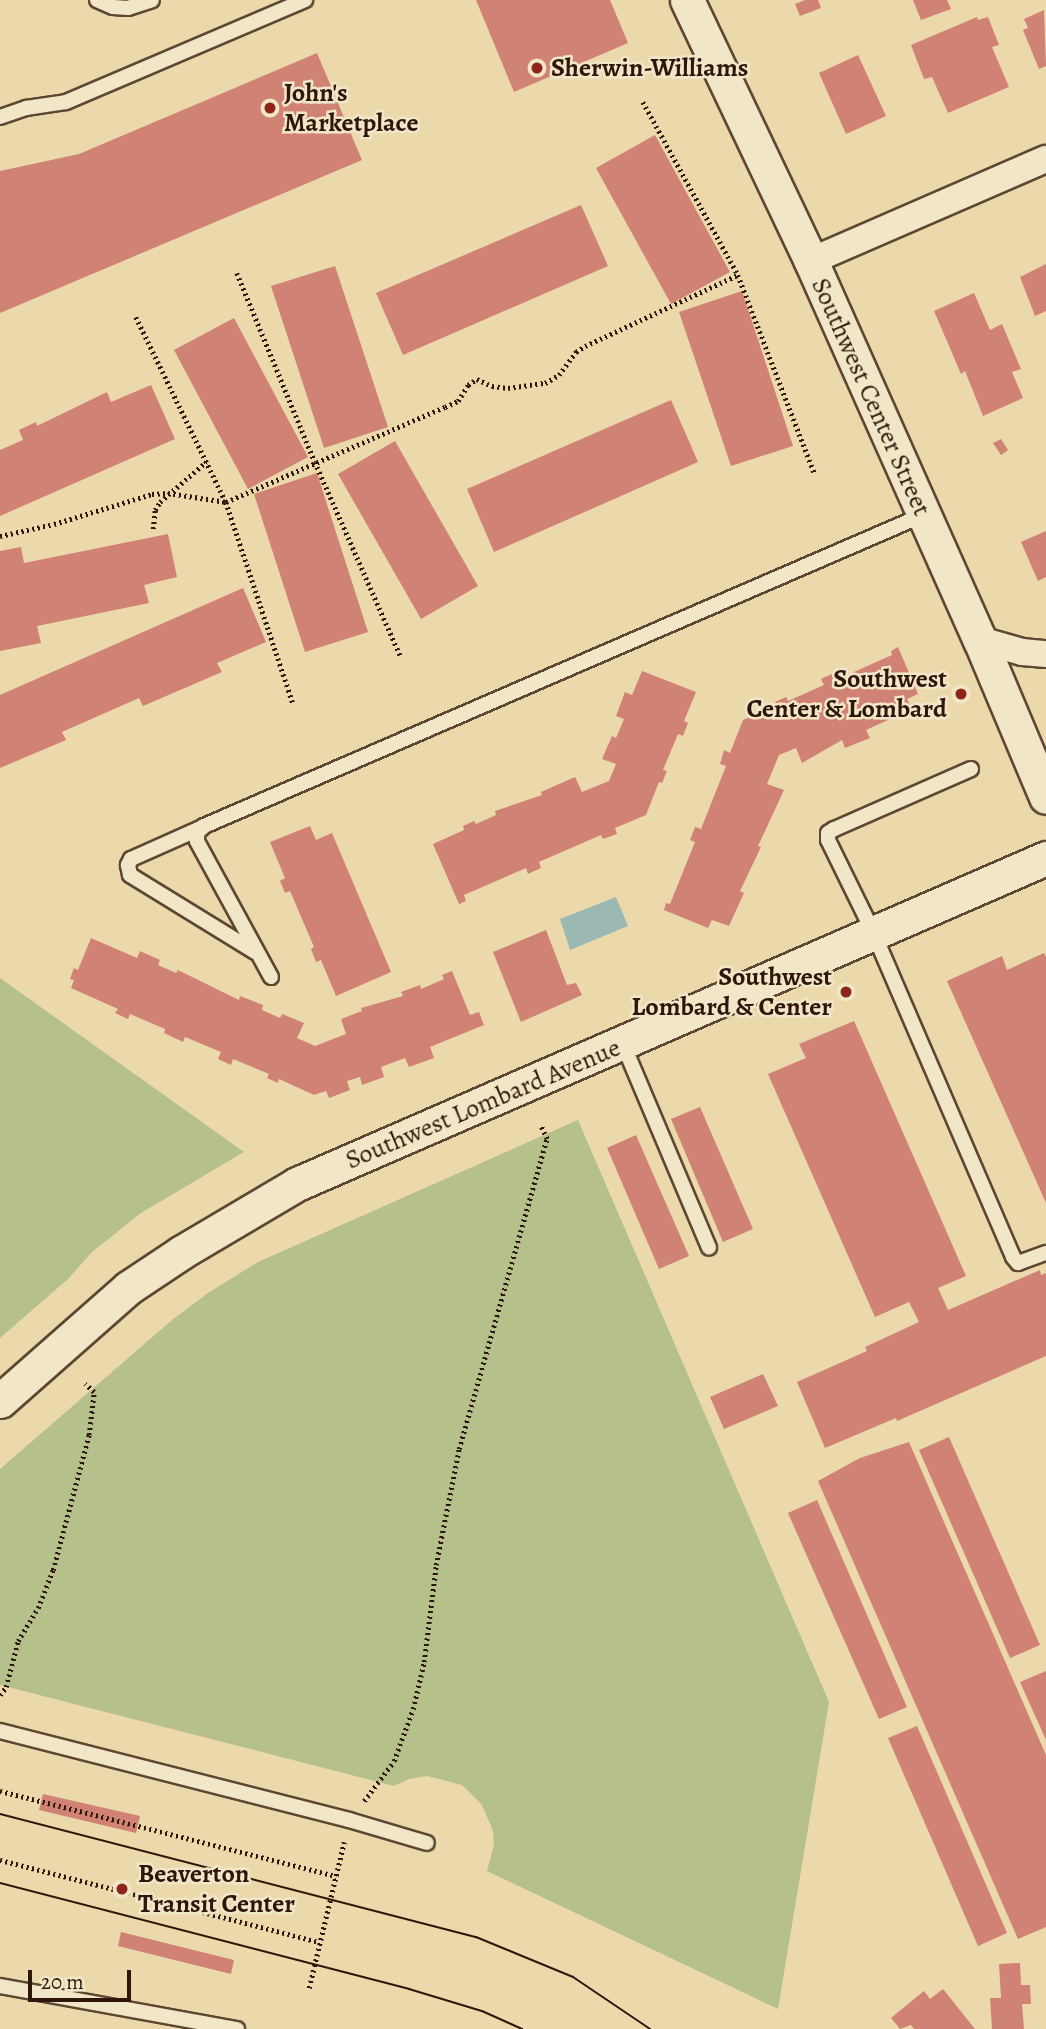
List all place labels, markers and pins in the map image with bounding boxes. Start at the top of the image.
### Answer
place label: Sherwin-Williams [551,52,748,84]
marker: Sherwin-Williams [529,60,545,76]
place label: John's Marketplace [284,77,418,138]
marker: John's Marketplace [262,100,278,116]
place label: Southwest Center & Lombard [746,663,947,724]
marker: Southwest Center & Lombard [953,686,969,702]
place label: Southwest Lombard & Center [631,961,832,1023]
marker: Southwest Lombard & Center [838,984,854,1000]
place label: Beaverton Transit Center [138,1858,295,1920]
marker: Beaverton Transit Center [112,1879,132,1899]

